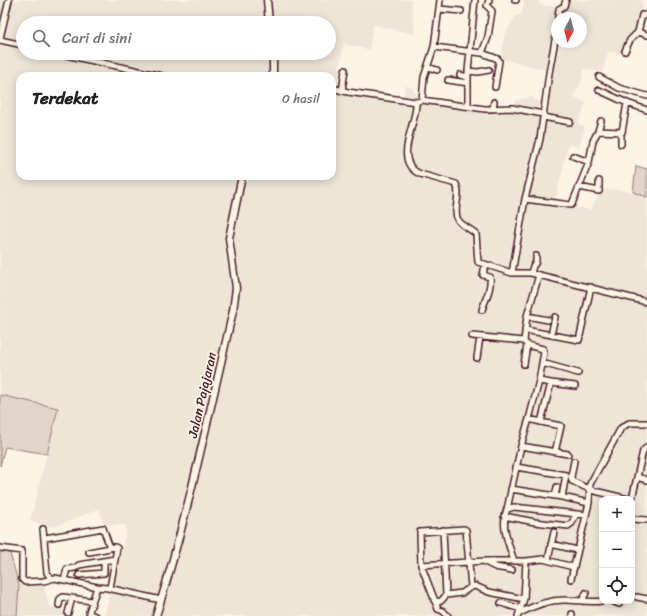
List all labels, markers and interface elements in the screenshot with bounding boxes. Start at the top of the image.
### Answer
north arrow [551,12,587,48]
search box [16,16,336,60]
text: Cari di sini [62,25,132,51]
icon: search [30,27,52,49]
text: Terdekat [32,83,98,113]
text: 0 hasil [282,87,320,110]
street label: Jalan Pajajaran [181,350,223,441]
map controls [599,496,635,604]
button: + [599,496,635,532]
button: − [599,532,635,568]
button: locate [599,568,635,604]

